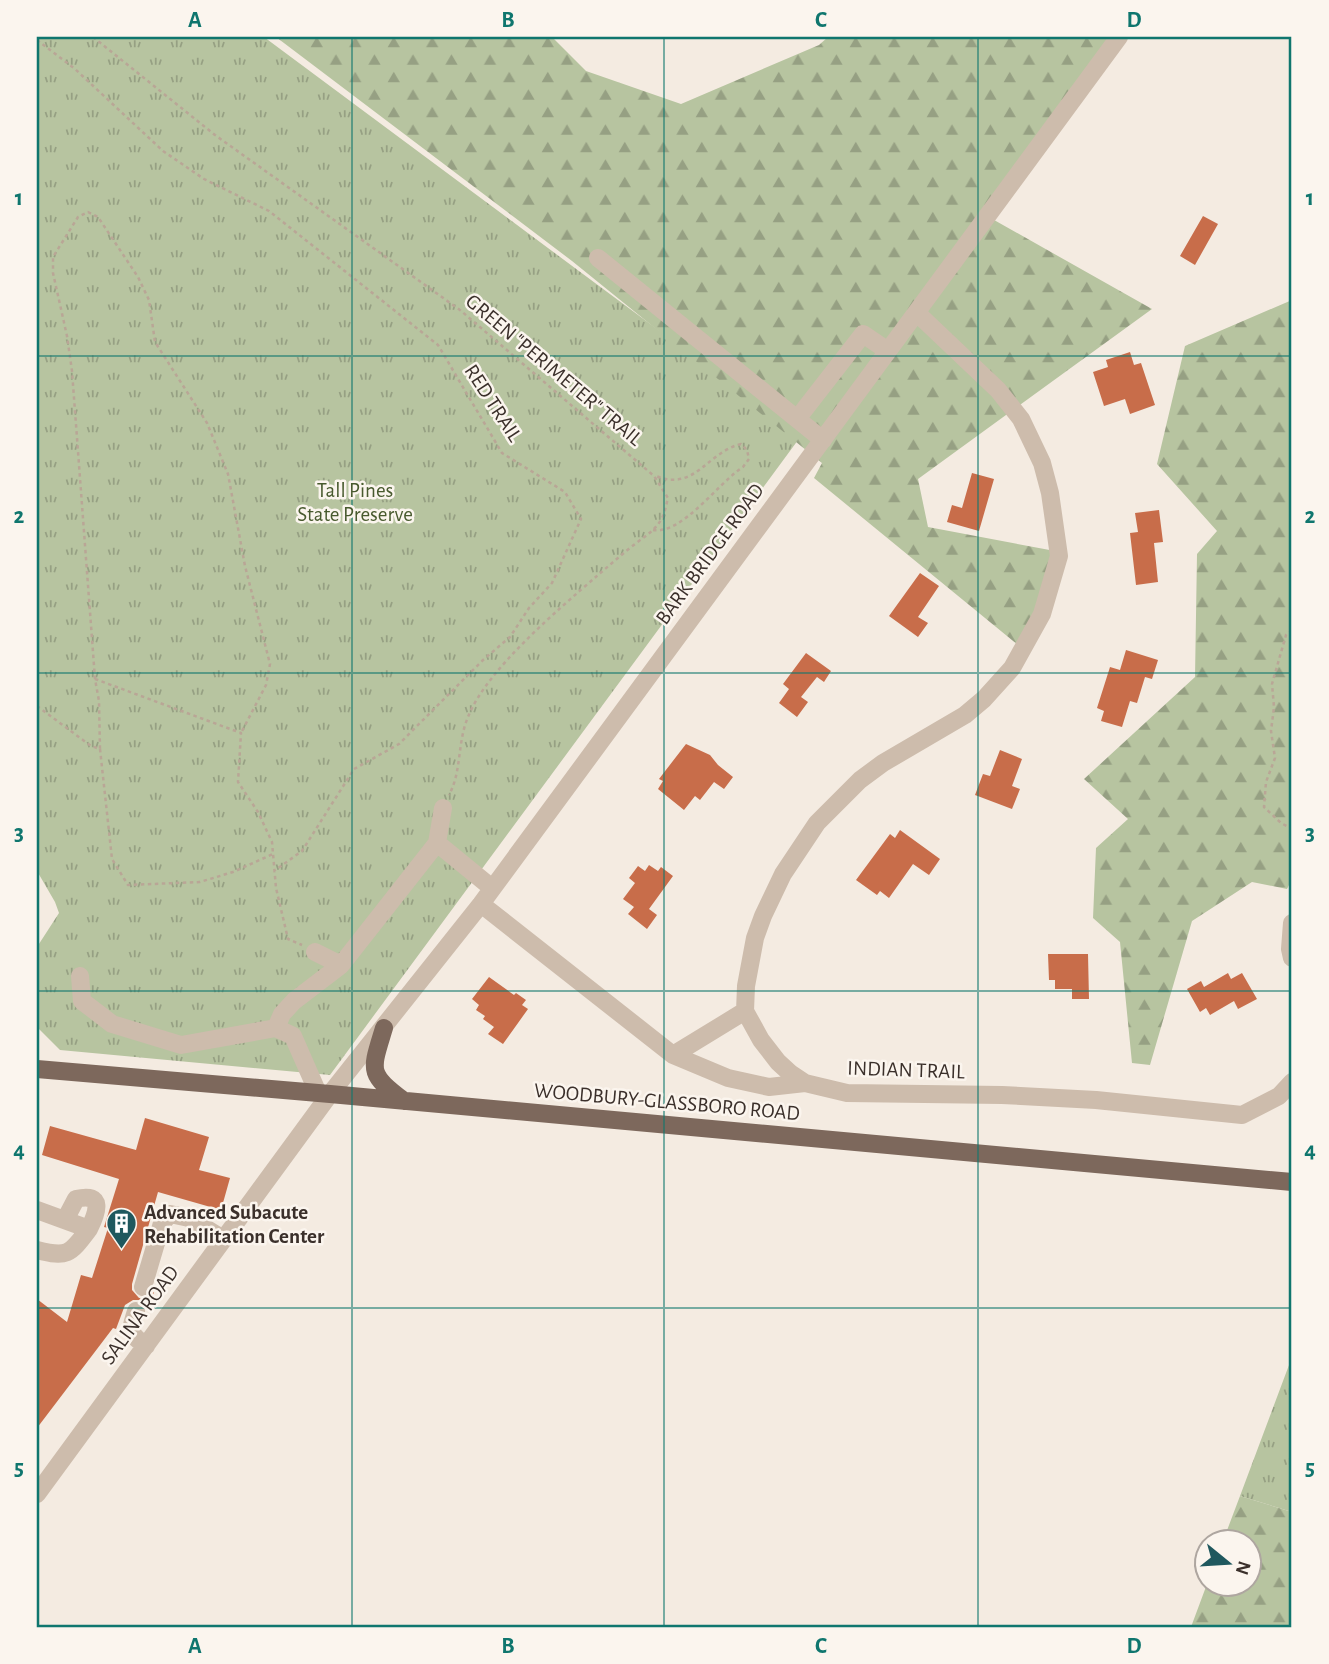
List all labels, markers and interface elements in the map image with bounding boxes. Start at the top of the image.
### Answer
text: A [188,9,202,32]
text: B [501,9,515,32]
text: C [815,9,827,32]
text: D [1126,9,1142,32]
text: 1 [15,187,23,210]
text: 1 [1306,187,1314,210]
street label: GREEN "PERIMETER" TRAIL [462,290,646,450]
street label: RED TRAIL [460,361,526,446]
park label: Tall Pines State Preserve [297,480,413,525]
street label: BARK BRIDGE ROAD [652,480,768,628]
text: 2 [14,505,25,528]
text: 2 [1305,505,1316,528]
text: 3 [14,822,24,845]
text: 3 [1305,822,1315,845]
street label: INDIAN TRAIL [847,1057,965,1083]
street label: WOODBURY-GLASSBORO ROAD [533,1080,801,1124]
text: 4 [13,1139,25,1162]
text: 4 [1304,1139,1316,1162]
place label: Advanced Subacute Rehabilitation Center [144,1202,325,1247]
building icon: Advanced Subacute Rehabilitation Center [104,1207,138,1251]
street label: SALINA ROAD [97,1262,183,1368]
text: 5 [14,1457,24,1480]
text: 5 [1305,1457,1315,1480]
north arrow [1192,1528,1262,1598]
text: N [1232,1559,1254,1577]
text: A [188,1635,202,1658]
text: B [501,1635,515,1658]
text: C [815,1635,827,1658]
text: D [1126,1635,1142,1658]

